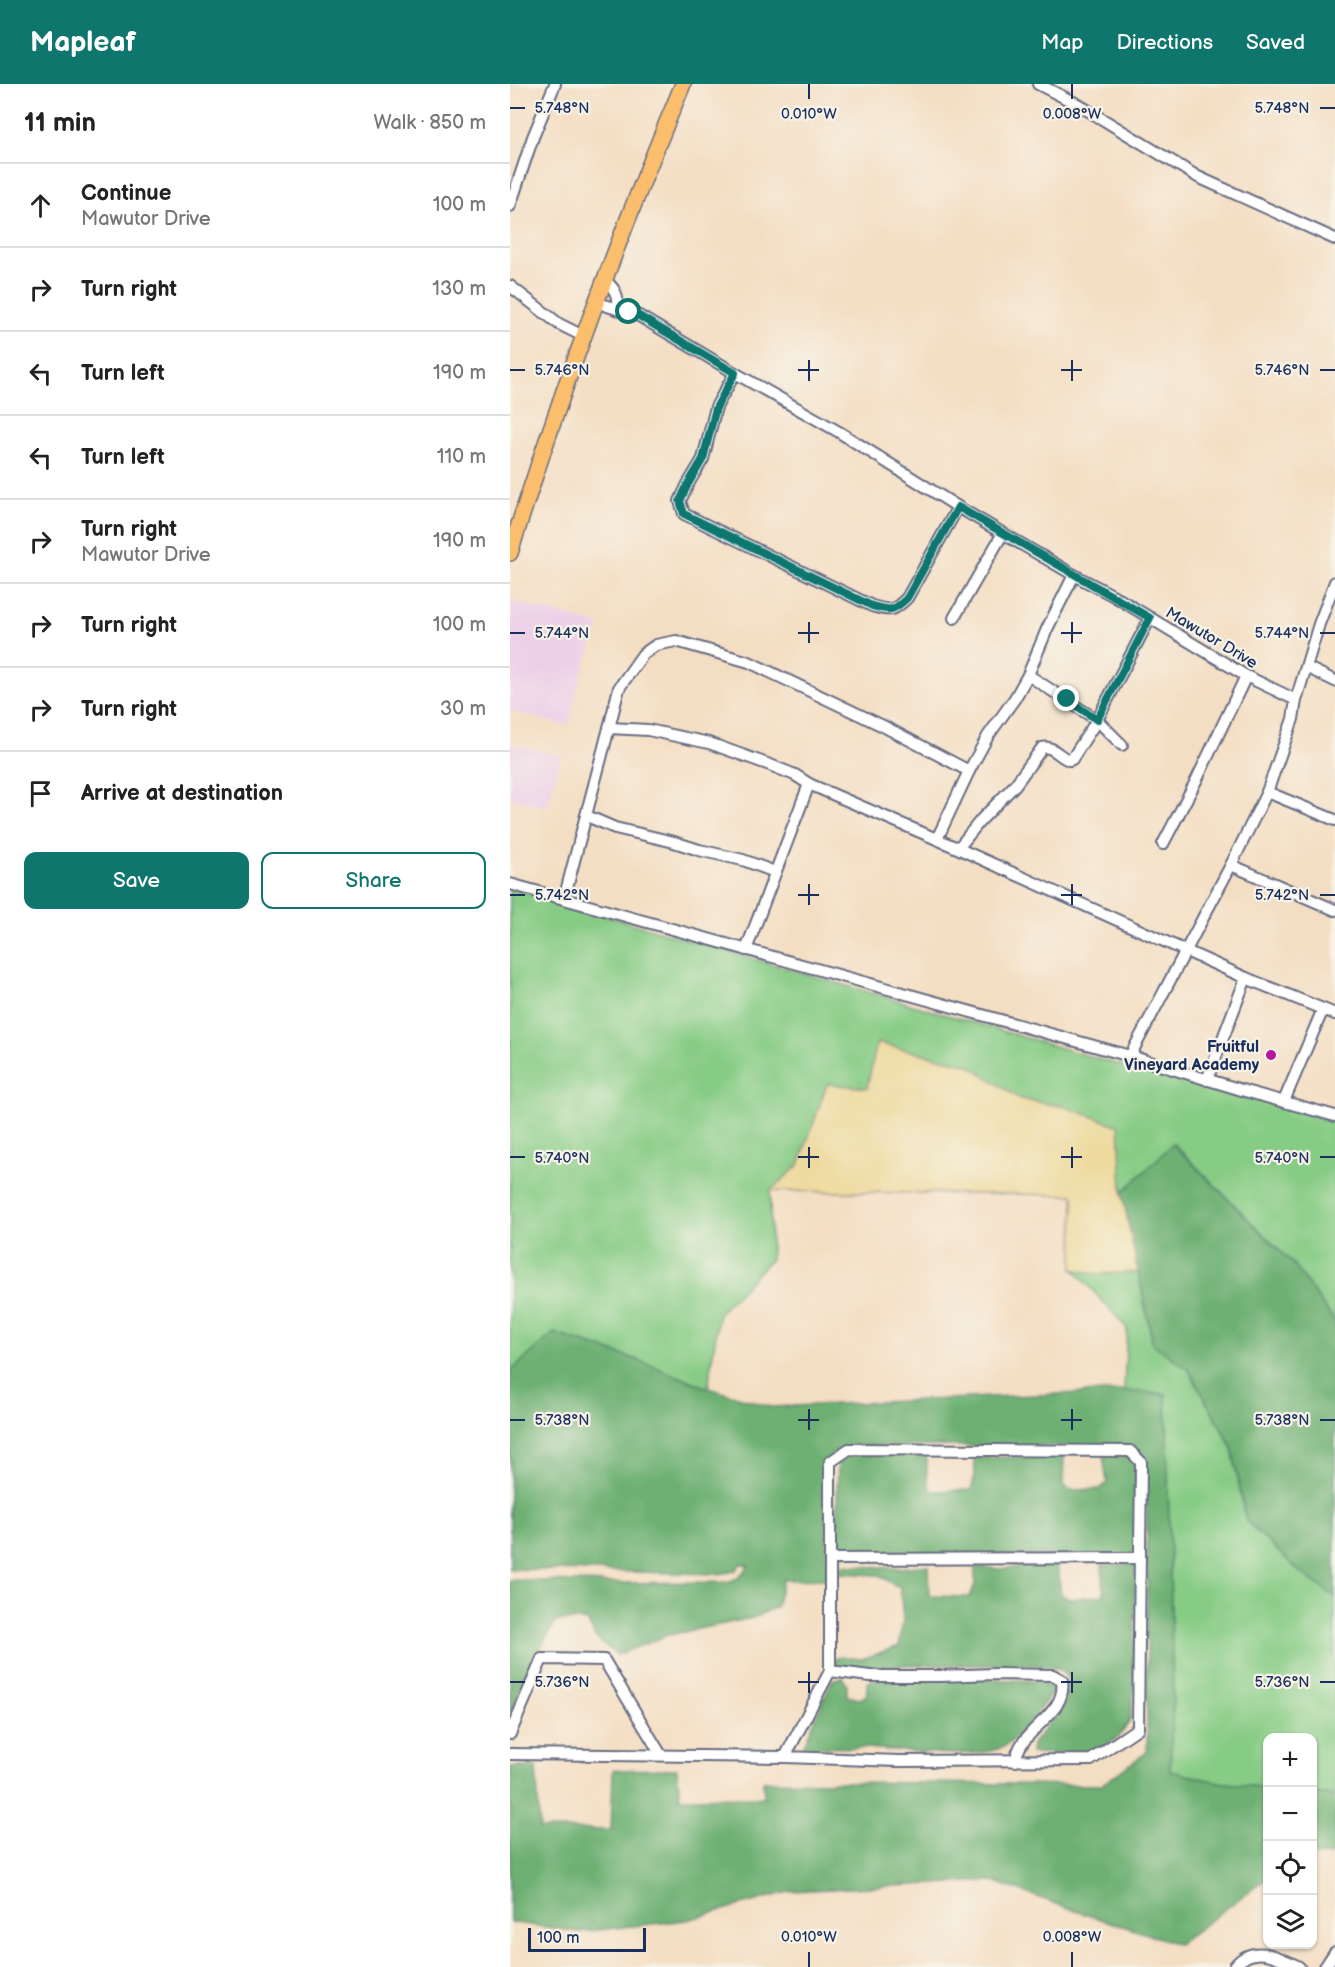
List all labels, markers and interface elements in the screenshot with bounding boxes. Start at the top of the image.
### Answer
text: Mapleaf [30,26,136,59]
text: Map [1041,30,1084,55]
text: Directions [1117,30,1213,55]
text: Saved [1246,30,1305,55]
text: 5.748°N [535,99,589,118]
text: 5.748°N [1255,99,1309,118]
text: 0.010°W [781,105,837,124]
text: 0.008°W [1043,105,1102,124]
text: 11 min [24,108,96,139]
text: Walk · 850 m [373,111,486,135]
text: Continue [81,180,171,207]
icon: ahead [24,189,57,222]
text: 100 m [433,193,486,217]
text: Mawutor Drive [81,207,211,231]
icon: right [24,273,57,306]
text: Turn right [81,276,177,303]
text: 130 m [432,277,486,301]
route start [615,298,641,324]
icon: left [24,357,57,390]
text: Turn left [81,360,165,387]
text: 190 m [433,361,486,385]
text: 5.746°N [534,361,590,380]
text: 5.746°N [1254,361,1310,380]
icon: left [24,441,57,474]
text: Turn left [81,444,165,471]
text: 110 m [437,445,486,469]
text: Turn right [81,516,177,543]
icon: right [24,525,57,558]
text: 190 m [433,529,486,553]
text: Mawutor Drive [81,543,211,567]
street label: Mawutor Drive [1162,603,1261,673]
icon: right [24,609,57,642]
text: Turn right [81,612,177,639]
text: 100 m [433,613,486,637]
text: 5.744°N [535,624,589,643]
text: 5.744°N [1255,624,1309,643]
route end [1053,685,1079,711]
icon: right [24,693,57,726]
text: Turn right [81,696,177,723]
text: 30 m [440,697,486,721]
icon: arrive [24,777,57,810]
text: Arrive at destination [81,780,283,807]
button: Save [24,852,249,909]
button: Share [261,852,486,909]
text: 5.742°N [535,886,589,905]
text: 5.742°N [1255,886,1309,905]
place label: Fruitful Vineyard Academy [1124,1038,1260,1075]
marker: Fruitful Vineyard Academy [1264,1048,1278,1062]
text: 5.740°N [534,1149,590,1168]
text: 5.740°N [1254,1149,1310,1168]
text: 5.738°N [534,1411,590,1430]
text: 5.738°N [1254,1411,1310,1430]
text: 5.736°N [534,1673,590,1692]
text: 5.736°N [1254,1673,1310,1692]
map controls [1263,1733,1317,1949]
button: + [1263,1733,1317,1787]
button: − [1263,1787,1317,1841]
button: locate [1263,1841,1317,1895]
button: layers [1263,1895,1317,1949]
scale bar [528,1925,646,1952]
text: 0.010°W [781,1928,837,1947]
text: 0.008°W [1043,1928,1102,1947]
text: 100 m [537,1929,580,1948]

